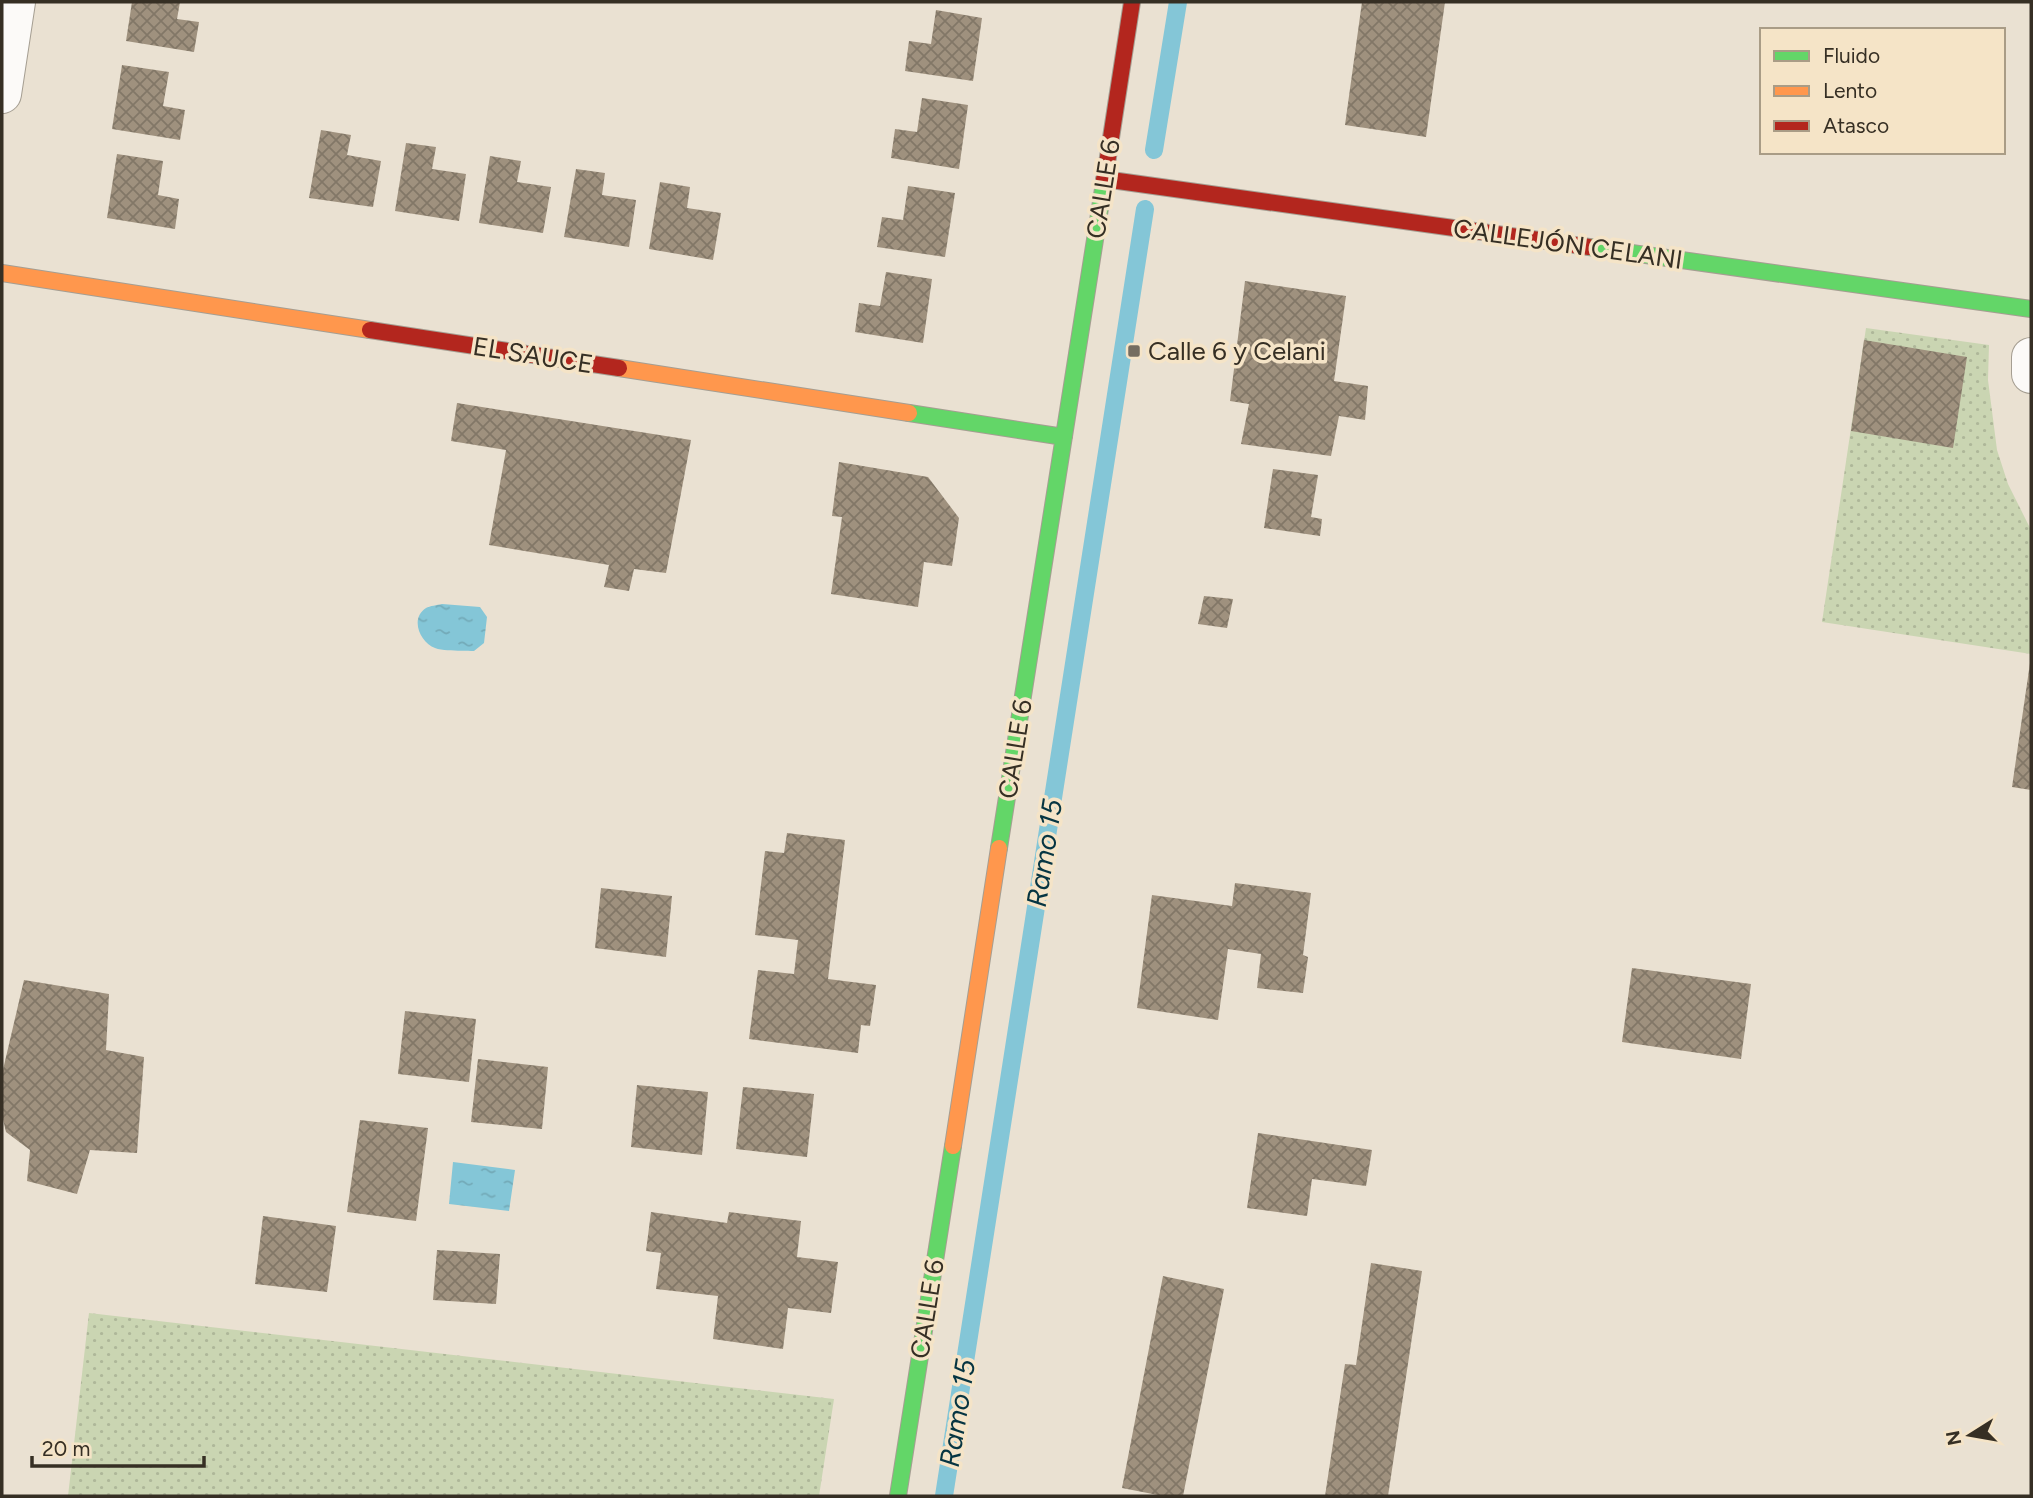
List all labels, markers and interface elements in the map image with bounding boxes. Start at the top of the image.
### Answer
legend [1760,28,2005,154]
text: Fluido [1823,43,1880,68]
text: Lento [1823,78,1877,103]
text: Atasco [1823,113,1889,138]
street label: CALLE 6 [1079,137,1127,241]
street label: CALLEJÓN CELANI [1451,212,1685,276]
street label: EL SAUCE [471,330,595,380]
place label: Calle 6 y Celani [1148,335,1326,367]
marker: Calle 6 y Celani [1126,343,1142,359]
street label: CALLE 6 [991,697,1039,801]
water label: Ramo 15 [1019,797,1069,909]
street label: CALLE 6 [903,1257,951,1361]
water label: Ramo 15 [932,1357,982,1469]
north arrow [1935,1400,2005,1470]
scale bar [32,1424,203,1468]
text: N [1941,1429,1966,1448]
text: 20 m [42,1436,90,1461]

